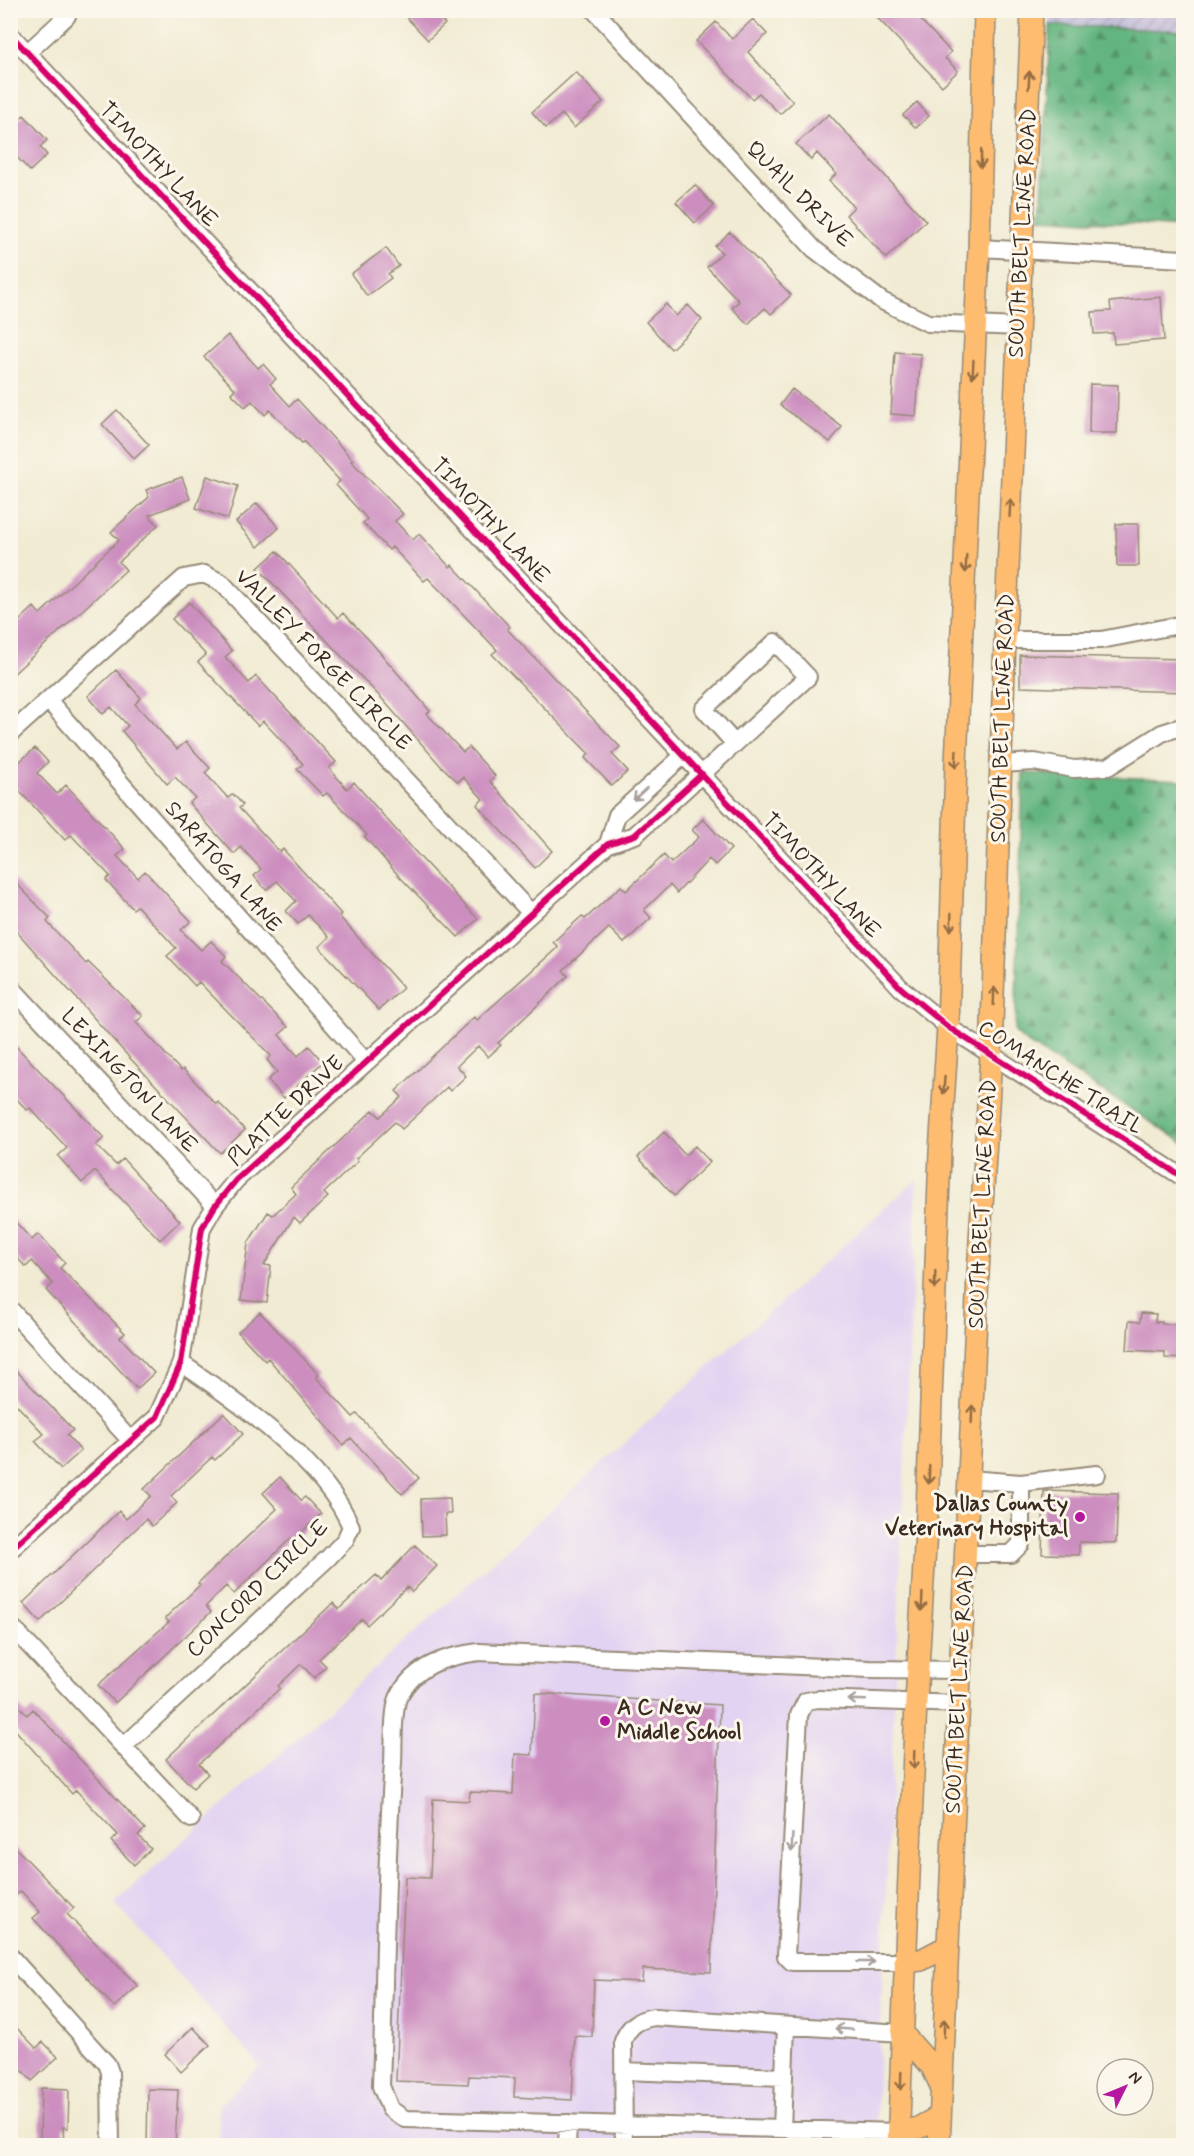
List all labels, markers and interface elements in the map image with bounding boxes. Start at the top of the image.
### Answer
one-way arrow [1024,71,1035,91]
street label: TIMOTHY LANE [92,96,224,234]
street label: SOUTH BELT LINE ROAD [1002,108,1044,358]
street label: QUAIL DRIVE [739,135,859,255]
one-way arrow [976,149,987,169]
one-way arrow [967,359,978,379]
street label: TIMOTHY LANE [424,452,556,590]
one-way arrow [1005,498,1016,518]
one-way arrow [960,554,972,574]
street label: VALLEY FORGE CIRCLE [229,563,418,757]
street label: SOUTH BELT LINE ROAD [985,593,1021,843]
one-way arrow [951,749,962,769]
one-way arrow [633,787,648,801]
street label: SARATOGA LANE [158,796,288,939]
street label: TIMOTHY LANE [755,807,887,945]
one-way arrow [945,912,957,932]
one-way arrow [988,987,999,1007]
street label: LEXINGTON LANE [55,1003,203,1159]
street label: COMANCHE TRAIL [972,1014,1148,1142]
street label: PLATTE DRIVE [222,1050,350,1172]
one-way arrow [938,1074,949,1094]
street label: SOUTH BELT LINE ROAD [962,1079,1004,1329]
one-way arrow [930,1269,941,1289]
one-way arrow [966,1405,977,1425]
one-way arrow [923,1464,934,1484]
place label: Dallas County Veterinary Hospital [885,1490,1069,1543]
marker: Dallas County Veterinary Hospital [1073,1510,1087,1524]
street label: CONCORD CIRCLE [181,1514,335,1664]
street label: SOUTH BELT LINE ROAD [939,1564,981,1814]
one-way arrow [916,1592,927,1612]
place label: A C New Middle School [617,1694,742,1747]
one-way arrow [848,1695,868,1706]
marker: A C New Middle School [598,1714,612,1728]
one-way arrow [908,1750,919,1770]
one-way arrow [787,1833,798,1853]
one-way arrow [855,1956,875,1968]
one-way arrow [938,2019,949,2039]
one-way arrow [834,2024,854,2035]
north arrow [1095,2057,1155,2117]
text: N [1124,2067,1146,2089]
one-way arrow [895,2071,906,2091]

